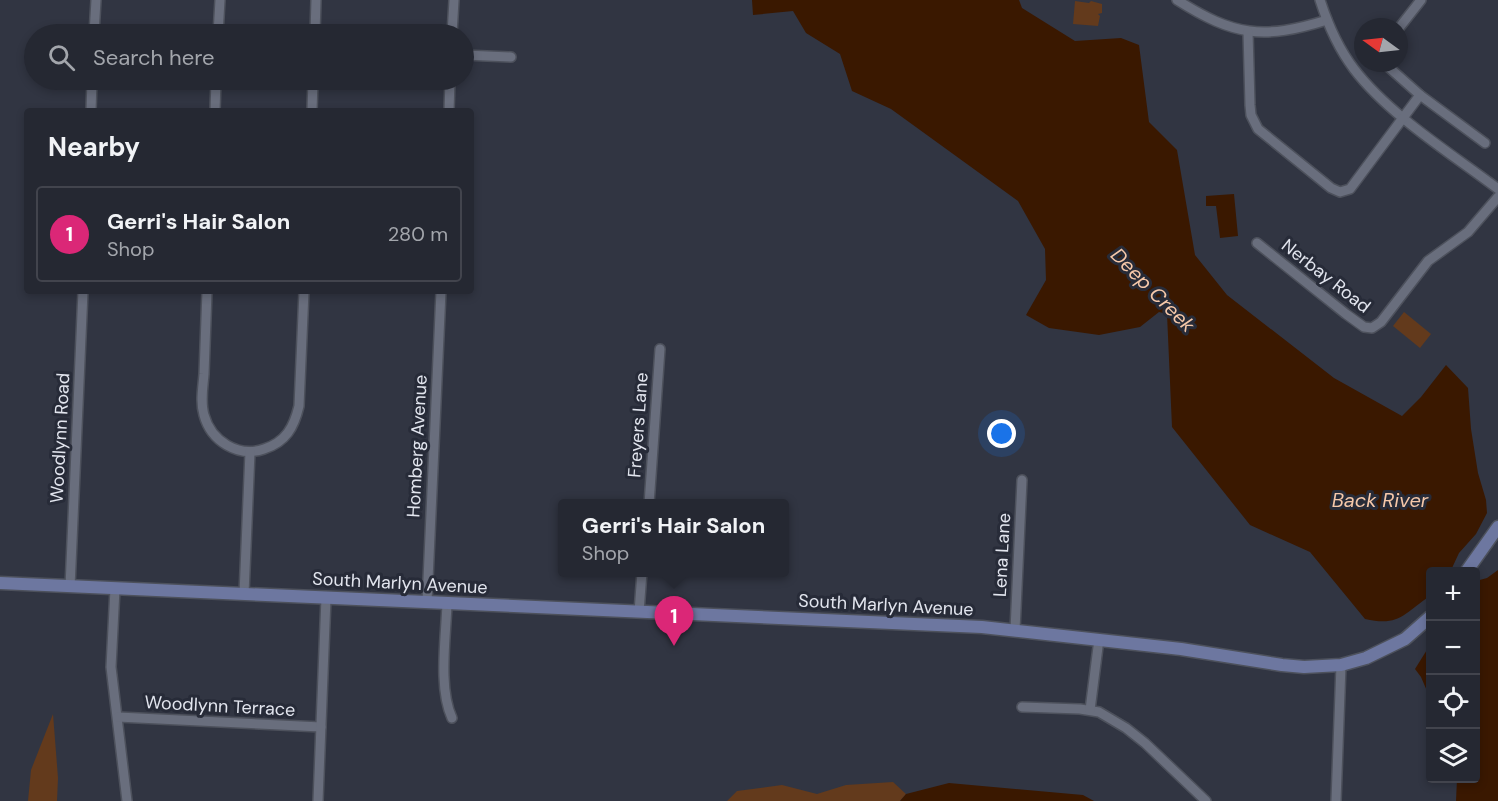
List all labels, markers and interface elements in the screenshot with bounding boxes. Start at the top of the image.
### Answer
north arrow [1354,18,1408,72]
search box [24,24,474,90]
icon: search [45,41,78,74]
text: Search here [93,43,214,72]
text: Nearby [48,130,140,164]
text: Gerri's Hair Salon [107,207,290,236]
text: 1 [66,221,73,247]
text: 280 m [388,221,448,247]
street label: Nerbay Road [1277,234,1375,318]
text: Shop [107,236,154,262]
water label: Deep Creek [1105,242,1201,338]
street label: Woodlynn Road [45,372,75,504]
street label: Freyers Lane [622,372,654,478]
street label: Homberg Avenue [401,374,433,518]
your location [987,419,1016,448]
water label: Back River [1332,487,1429,513]
popup [558,499,789,577]
text: Gerri's Hair Salon [582,511,765,540]
street label: Lena Lane [988,512,1016,598]
text: Shop [582,540,629,566]
street label: South Marlyn Avenue [312,566,488,600]
map controls [1426,567,1480,783]
button: + [1426,567,1480,621]
street label: South Marlyn Avenue [798,588,974,622]
pin: 1 [654,596,694,646]
button: − [1426,621,1480,675]
button: locate [1426,675,1480,729]
street label: Woodlynn Terrace [144,690,296,722]
button: layers [1426,729,1480,783]

